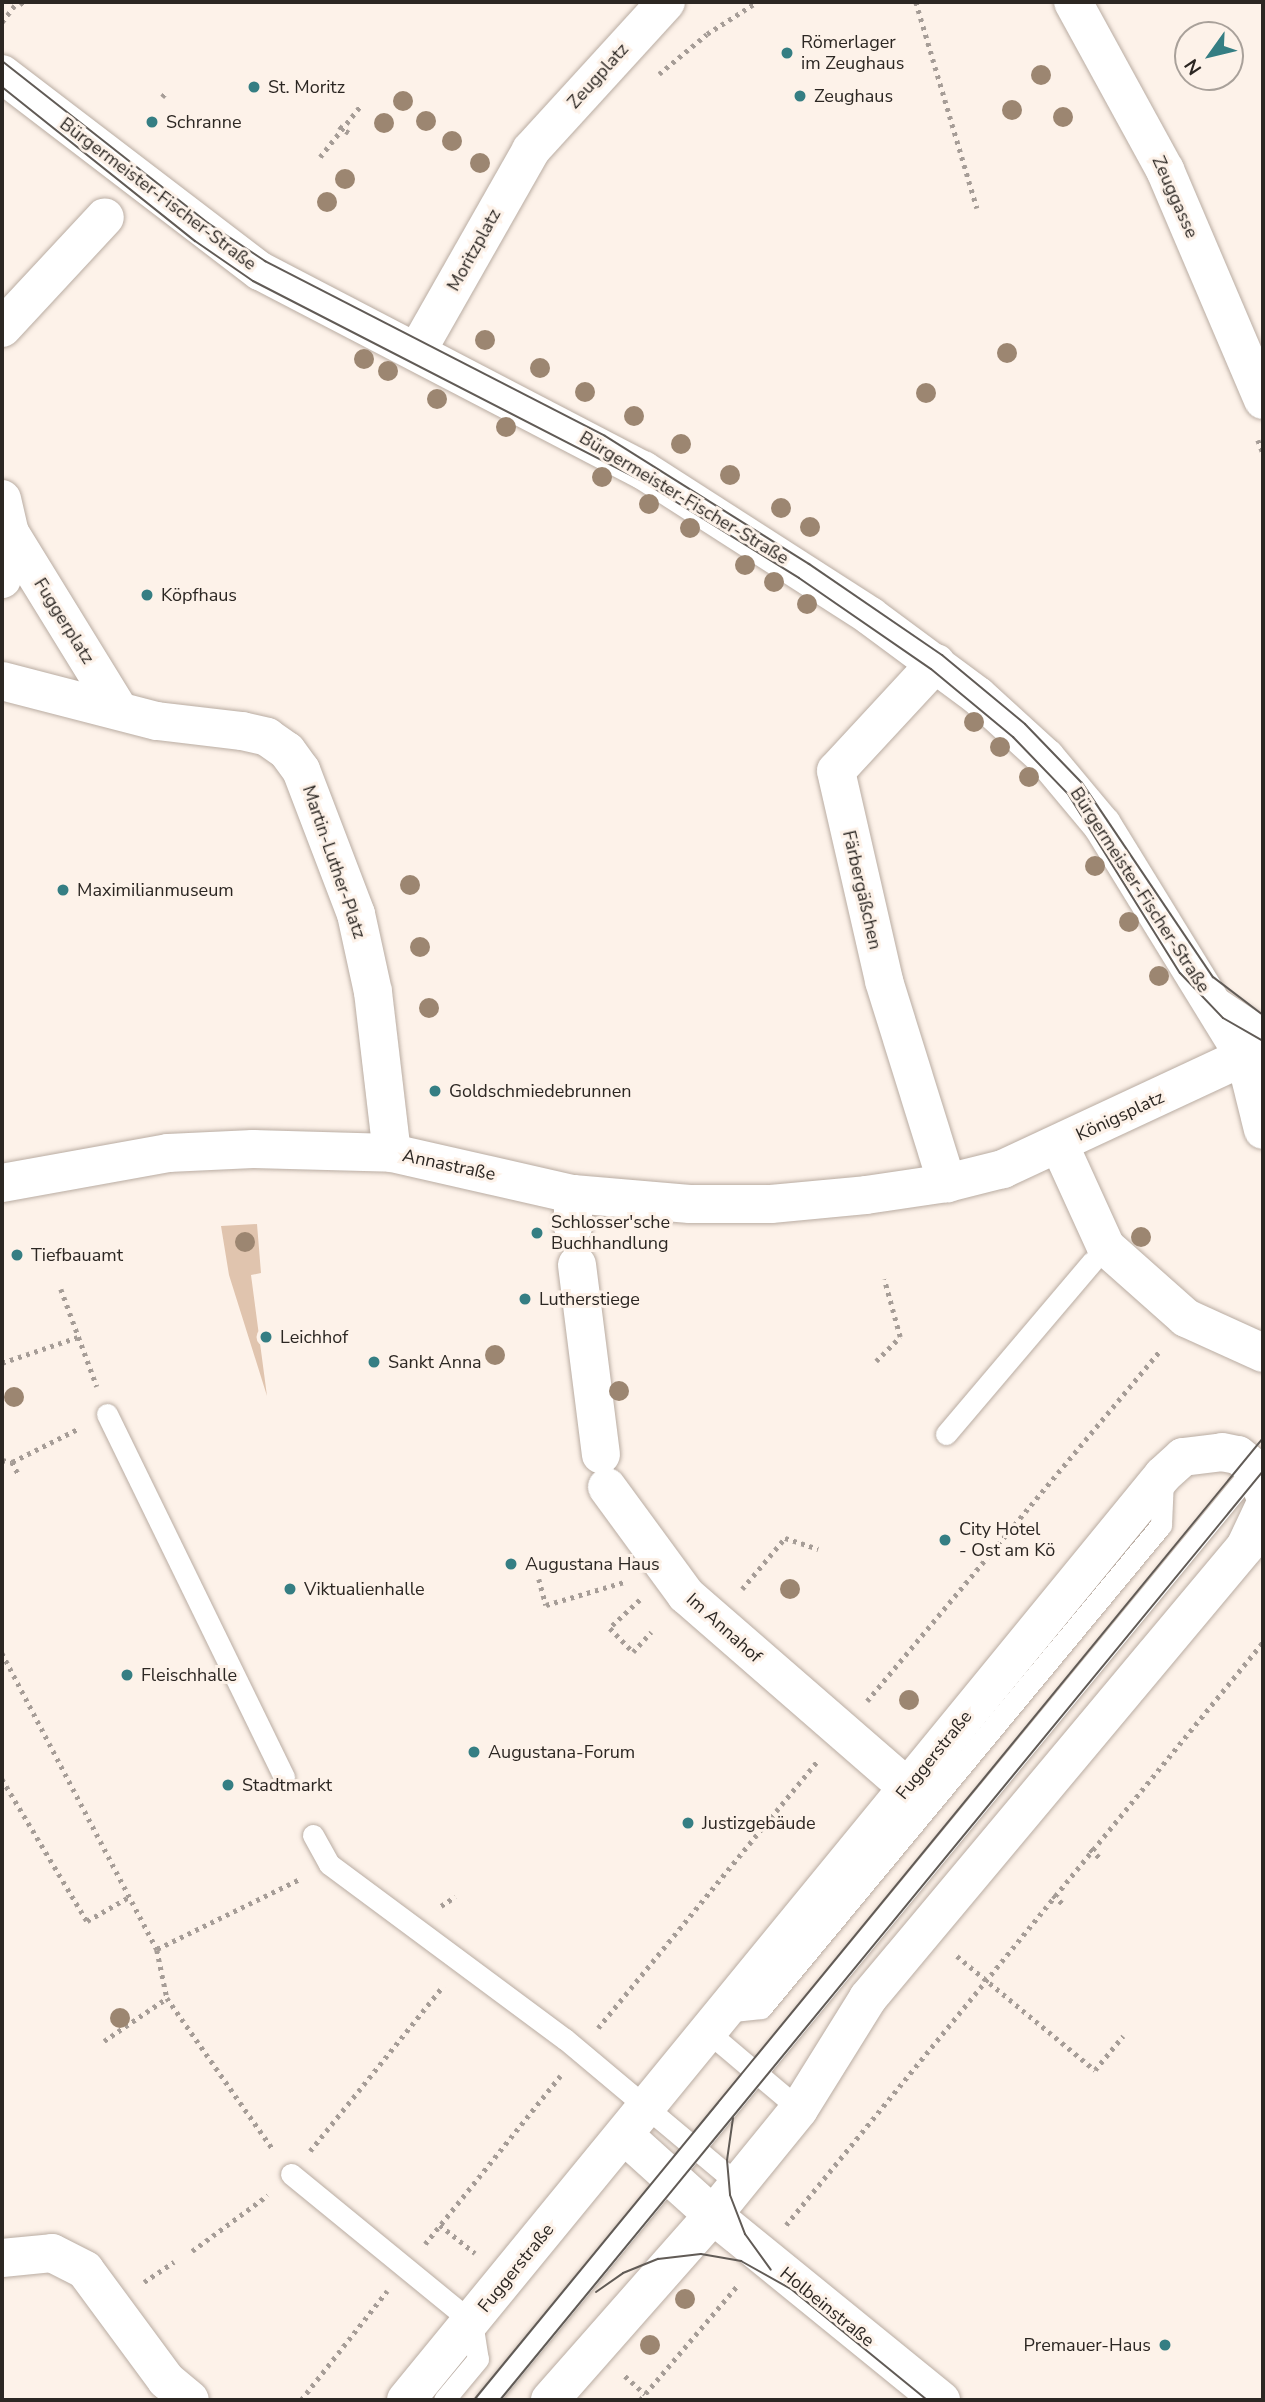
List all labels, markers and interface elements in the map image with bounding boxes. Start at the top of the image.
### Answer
north arrow [1174,21,1244,91]
place label: Römerlager im Zeughaus [801,32,904,74]
street label: Zeugplatz [563,39,633,113]
marker: Römerlager im Zeughaus [779,45,795,61]
text: N [1178,53,1208,80]
place label: St. Moritz [268,76,345,98]
marker: St. Moritz [246,79,262,95]
place label: Zeughaus [814,85,893,107]
marker: Zeughaus [792,88,808,104]
place label: Schranne [166,111,242,133]
street label: Bürgermeister-Fischer-Straße [56,113,260,275]
marker: Schranne [144,114,160,130]
street label: Zeuggasse [1147,153,1203,241]
street label: Moritzplatz [443,205,505,295]
street label: Bürgermeister-Fischer-Straße [575,427,793,569]
street label: Fuggerplatz [29,574,99,668]
place label: Köpfhaus [161,584,237,606]
marker: Köpfhaus [139,587,155,603]
street label: Martin-Luther-Platz [298,783,370,941]
street label: Bürgermeister-Fischer-Straße [1065,783,1215,997]
street label: Färbergäßchen [838,828,886,952]
place label: Maximilianmuseum [77,879,234,901]
marker: Maximilianmuseum [55,882,71,898]
place label: Goldschmiedebrunnen [449,1080,632,1102]
marker: Goldschmiedebrunnen [427,1083,443,1099]
street label: Königsplatz [1073,1086,1167,1146]
street label: Annastraße [401,1145,497,1185]
place label: Schlosser'sche Buchhandlung [551,1212,670,1254]
marker: Schlosser'sche Buchhandlung [529,1225,545,1241]
place label: Tiefbauamt [31,1244,123,1266]
marker: Tiefbauamt [9,1247,25,1263]
place label: Lutherstiege [539,1288,640,1310]
marker: Lutherstiege [517,1291,533,1307]
place label: Leichhof [280,1326,348,1348]
marker: Leichhof [258,1329,274,1345]
place label: Sankt Anna [388,1351,482,1373]
marker: Sankt Anna [366,1354,382,1370]
place label: City Hotel - Ost am Kö [959,1519,1055,1562]
marker: City Hotel - Ost am Kö [937,1532,953,1548]
place label: Augustana Haus [525,1553,660,1575]
marker: Augustana Haus [503,1556,519,1572]
place label: Viktualienhalle [304,1578,425,1600]
marker: Viktualienhalle [282,1581,298,1597]
street label: Im Annahof [682,1589,766,1667]
place label: Fleischhalle [141,1664,237,1686]
marker: Fleischhalle [119,1667,135,1683]
street label: Fuggerstraße [892,1706,976,1804]
place label: Augustana-Forum [488,1741,635,1763]
marker: Augustana-Forum [466,1744,482,1760]
place label: Stadtmarkt [242,1774,332,1796]
marker: Stadtmarkt [220,1777,236,1793]
place label: Justizgebäude [702,1812,815,1834]
marker: Justizgebäude [680,1815,696,1831]
street label: Fuggerstraße [474,2219,558,2317]
street label: Holbeinstraße [776,2262,878,2352]
place label: Premauer-Haus [1024,2334,1151,2356]
marker: Premauer-Haus [1157,2337,1173,2353]

